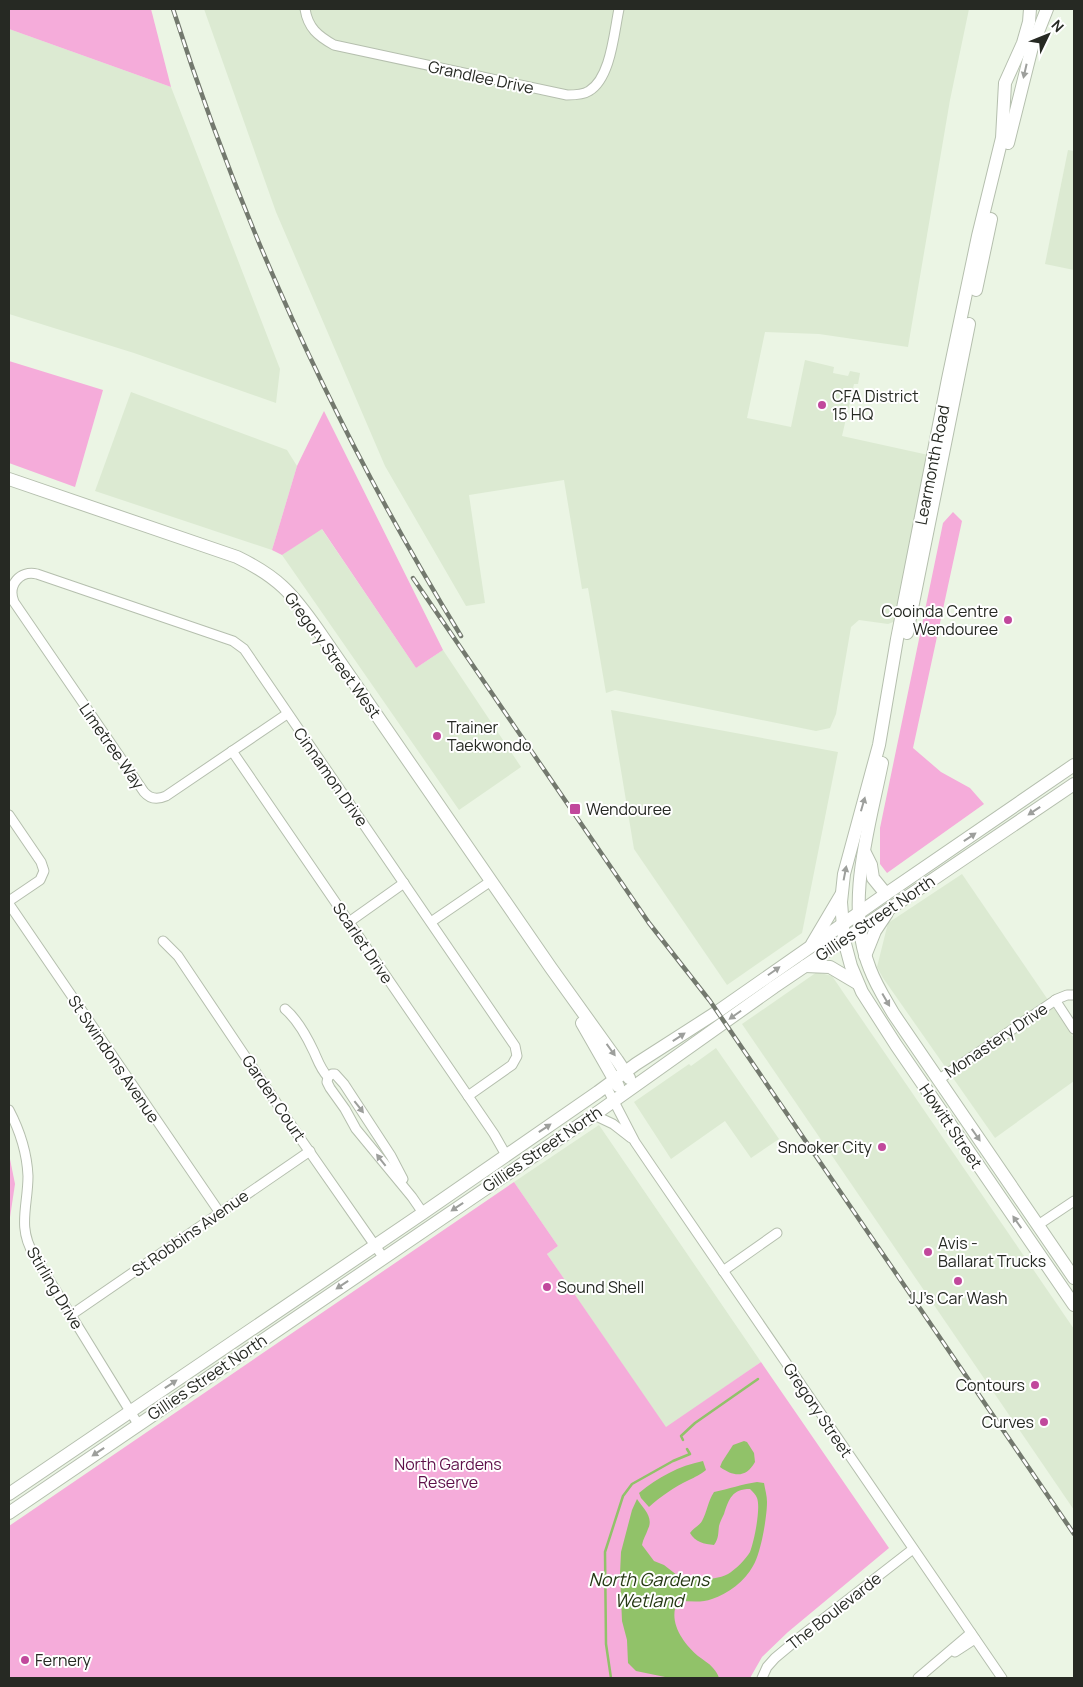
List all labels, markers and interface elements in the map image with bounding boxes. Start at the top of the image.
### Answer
north arrow [1023,10,1073,60]
text: N [1047,16,1068,36]
street label: Grandlee Drive [426,55,536,99]
one-way arrow [1021,64,1029,79]
place label: CFA District 15 HQ [832,385,919,425]
marker: CFA District 15 HQ [816,399,828,411]
street label: Learmonth Road [910,403,954,527]
street label: Gregory Street West [280,588,386,722]
place label: Cooinda Centre Wendouree [881,600,998,640]
marker: Cooinda Centre Wendouree [1002,614,1014,626]
street label: Limetree Way [74,699,150,794]
place label: Trainer Taekwondo [447,716,531,756]
street label: Cinnamon Drive [289,723,373,831]
marker: Trainer Taekwondo [431,730,443,742]
one-way arrow [859,796,867,811]
place label: Wendouree [586,798,671,820]
marker: Wendouree [568,802,582,816]
one-way arrow [1027,806,1041,816]
one-way arrow [963,832,977,842]
one-way arrow [841,864,849,880]
street label: Gillies Street North [811,870,939,966]
street label: Scarlet Drive [328,898,398,988]
one-way arrow [767,966,781,976]
street label: St Swindons Avenue [63,991,165,1127]
one-way arrow [882,993,890,1008]
street label: Monastery Drive [940,997,1052,1083]
one-way arrow [728,1010,741,1020]
one-way arrow [672,1032,685,1041]
one-way arrow [605,1043,616,1056]
street label: Garden Court [237,1051,311,1145]
street label: Howitt Street [914,1079,988,1173]
one-way arrow [353,1100,364,1113]
street label: Gillies Street North [478,1101,606,1197]
one-way arrow [538,1124,551,1133]
one-way arrow [971,1128,981,1142]
place label: Snooker City [778,1136,873,1158]
marker: Snooker City [876,1141,888,1153]
one-way arrow [375,1154,386,1167]
street label: St Robbins Avenue [127,1185,253,1281]
one-way arrow [450,1202,464,1212]
one-way arrow [1012,1215,1022,1229]
place label: Avis - Ballarat Trucks [938,1232,1046,1272]
street label: Stirling Drive [22,1243,88,1333]
marker: Avis - Ballarat Trucks [922,1246,934,1258]
marker: JJ's Car Wash [952,1275,964,1287]
place label: Sound Shell [557,1276,644,1298]
one-way arrow [336,1280,349,1290]
marker: Sound Shell [541,1281,553,1293]
place label: JJ's Car Wash [908,1287,1008,1309]
street label: Gillies Street North [143,1329,271,1425]
street label: Gregory Street [778,1358,858,1462]
place label: Contours [956,1374,1025,1396]
one-way arrow [164,1379,177,1388]
marker: Contours [1029,1379,1041,1391]
place label: Curves [982,1411,1034,1433]
marker: Curves [1038,1416,1050,1428]
one-way arrow [91,1447,105,1457]
park label: North Gardens Reserve [394,1453,502,1493]
water label: North Gardens Wetland [588,1567,711,1612]
street label: The Boulevarde [782,1567,886,1655]
place label: Fernery [35,1649,91,1671]
marker: Fernery [19,1654,31,1666]

